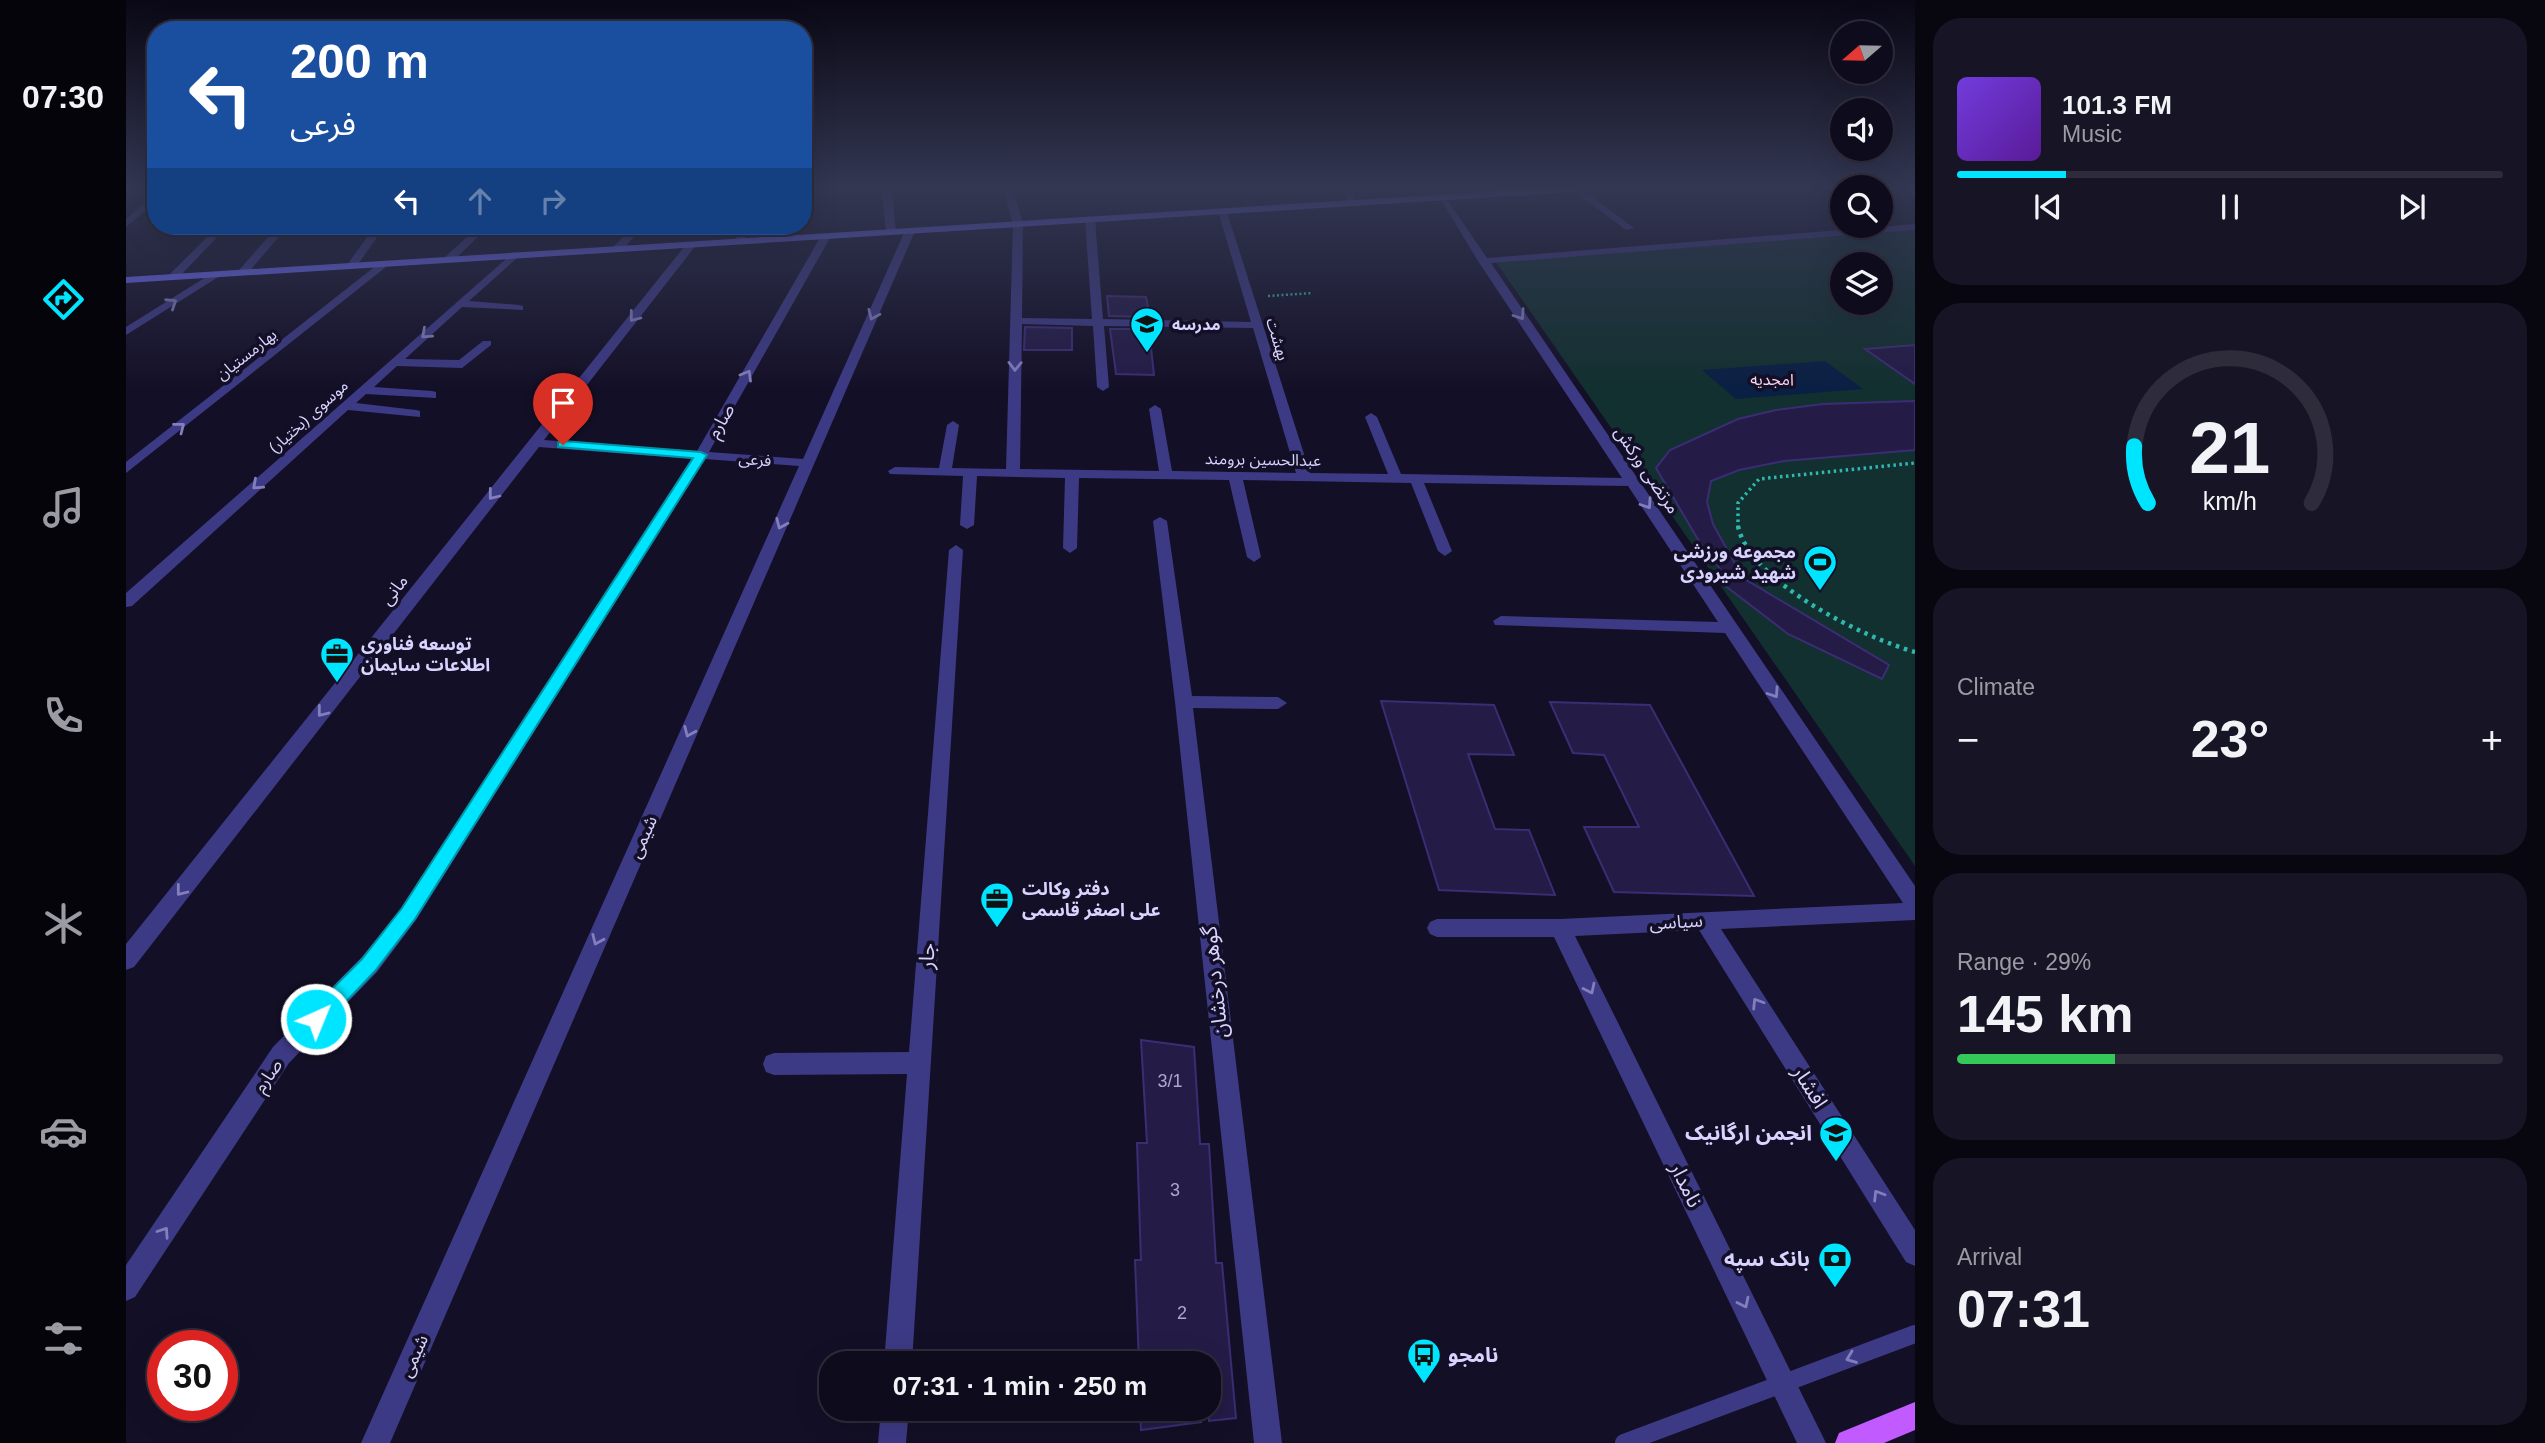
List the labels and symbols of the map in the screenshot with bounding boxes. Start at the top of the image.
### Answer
north arrow [1830,21,1894,84]
one-way arrow [164,299,177,311]
school or university icon: مدرسه [1128,305,1166,354]
one-way arrow [1511,307,1524,320]
one-way arrow [867,308,881,321]
one-way arrow [630,309,643,322]
place label: مدرسه [1172,316,1221,334]
street label: بهشت [1262,316,1292,363]
one-way arrow [421,325,434,338]
street label: بهارمستیان [213,326,280,384]
one-way arrow [1007,361,1023,371]
one-way arrow [739,369,752,382]
district label: امجدیه [1750,371,1794,388]
pin [533,373,593,445]
street label: موسوی (بختیار) [265,377,352,457]
street label: صارم [703,400,742,444]
one-way arrow [172,422,184,435]
street label: مرتضی ورکش [1610,423,1684,518]
street label: فرعی [738,450,772,470]
street label: عبدالحسین برومند [1205,450,1321,470]
one-way arrow [252,477,265,489]
one-way arrow [489,488,502,500]
one-way arrow [1638,496,1651,509]
one-way arrow [775,516,789,529]
place label: مجموعه ورزشی شهید شیرودی [1673,542,1796,584]
sports icon: مجموعه ورزشی شهید شیرودی [1801,543,1839,592]
street label: مانی [376,571,413,610]
place label: توسعه فناوری اطلاعات سایمان [361,634,490,675]
office icon: توسعه فناوری اطلاعات سایمان [318,635,356,684]
one-way arrow [1765,685,1778,698]
one-way arrow [317,705,330,717]
one-way arrow [683,724,697,737]
street label: شیمی [625,813,662,862]
place label: دفتر وکالت علی اصغر قاسمی [1022,879,1161,921]
office icon: دفتر وکالت علی اصغر قاسمی [978,880,1016,929]
one-way arrow [176,883,189,895]
street label: سیاسی [1649,911,1703,934]
street label: گوهر درخشان [1197,925,1233,1039]
one-way arrow [591,933,605,945]
street label: جار [914,942,940,971]
position arrow [279,982,353,1056]
one-way arrow [1581,982,1595,994]
one-way arrow [1752,998,1765,1011]
street label: صارم [250,1055,290,1099]
street label: افشار [1787,1060,1832,1113]
house number: 3/1 [1157,1071,1183,1091]
school or university icon: انجمن ارگانیک [1817,1114,1855,1163]
place label: انجمن ارگانیک [1685,1121,1812,1145]
street label: نامدار [1665,1158,1707,1211]
house number: 3 [1170,1180,1180,1200]
one-way arrow [1874,1190,1887,1203]
one-way arrow [156,1226,169,1239]
bank icon: بانک سپه [1816,1240,1854,1289]
place label: بانک سپه [1724,1247,1810,1273]
one-way arrow [1735,1296,1749,1308]
house number: 2 [1177,1303,1187,1323]
speed limit sign: 30 [147,1330,238,1421]
street label: شیمی [396,1332,433,1381]
bus stop icon: نامجو [1405,1336,1443,1385]
place label: نامجو [1448,1343,1498,1367]
one-way arrow [1846,1349,1858,1363]

